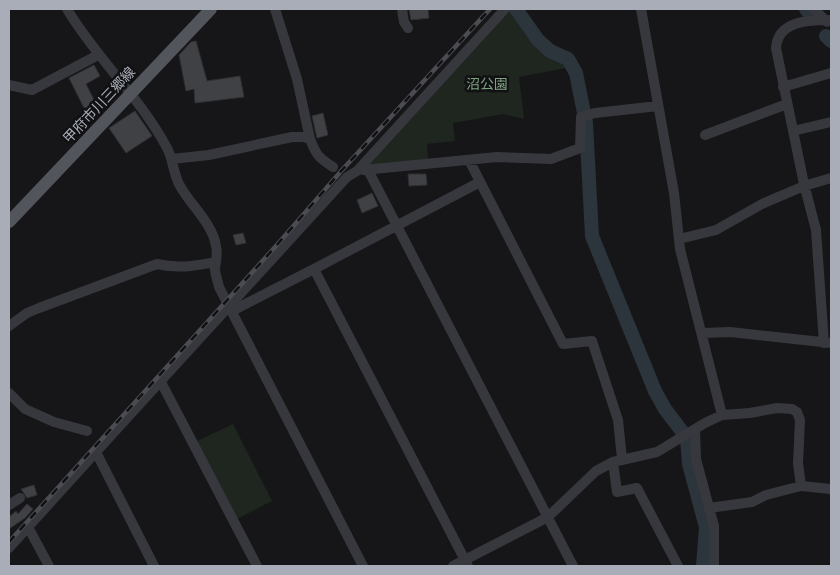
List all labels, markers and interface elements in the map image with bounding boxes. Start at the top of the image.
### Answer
street label: 甲府市川三郷線 [59,63,139,147]
park label: 沼公園 [466,75,508,93]

